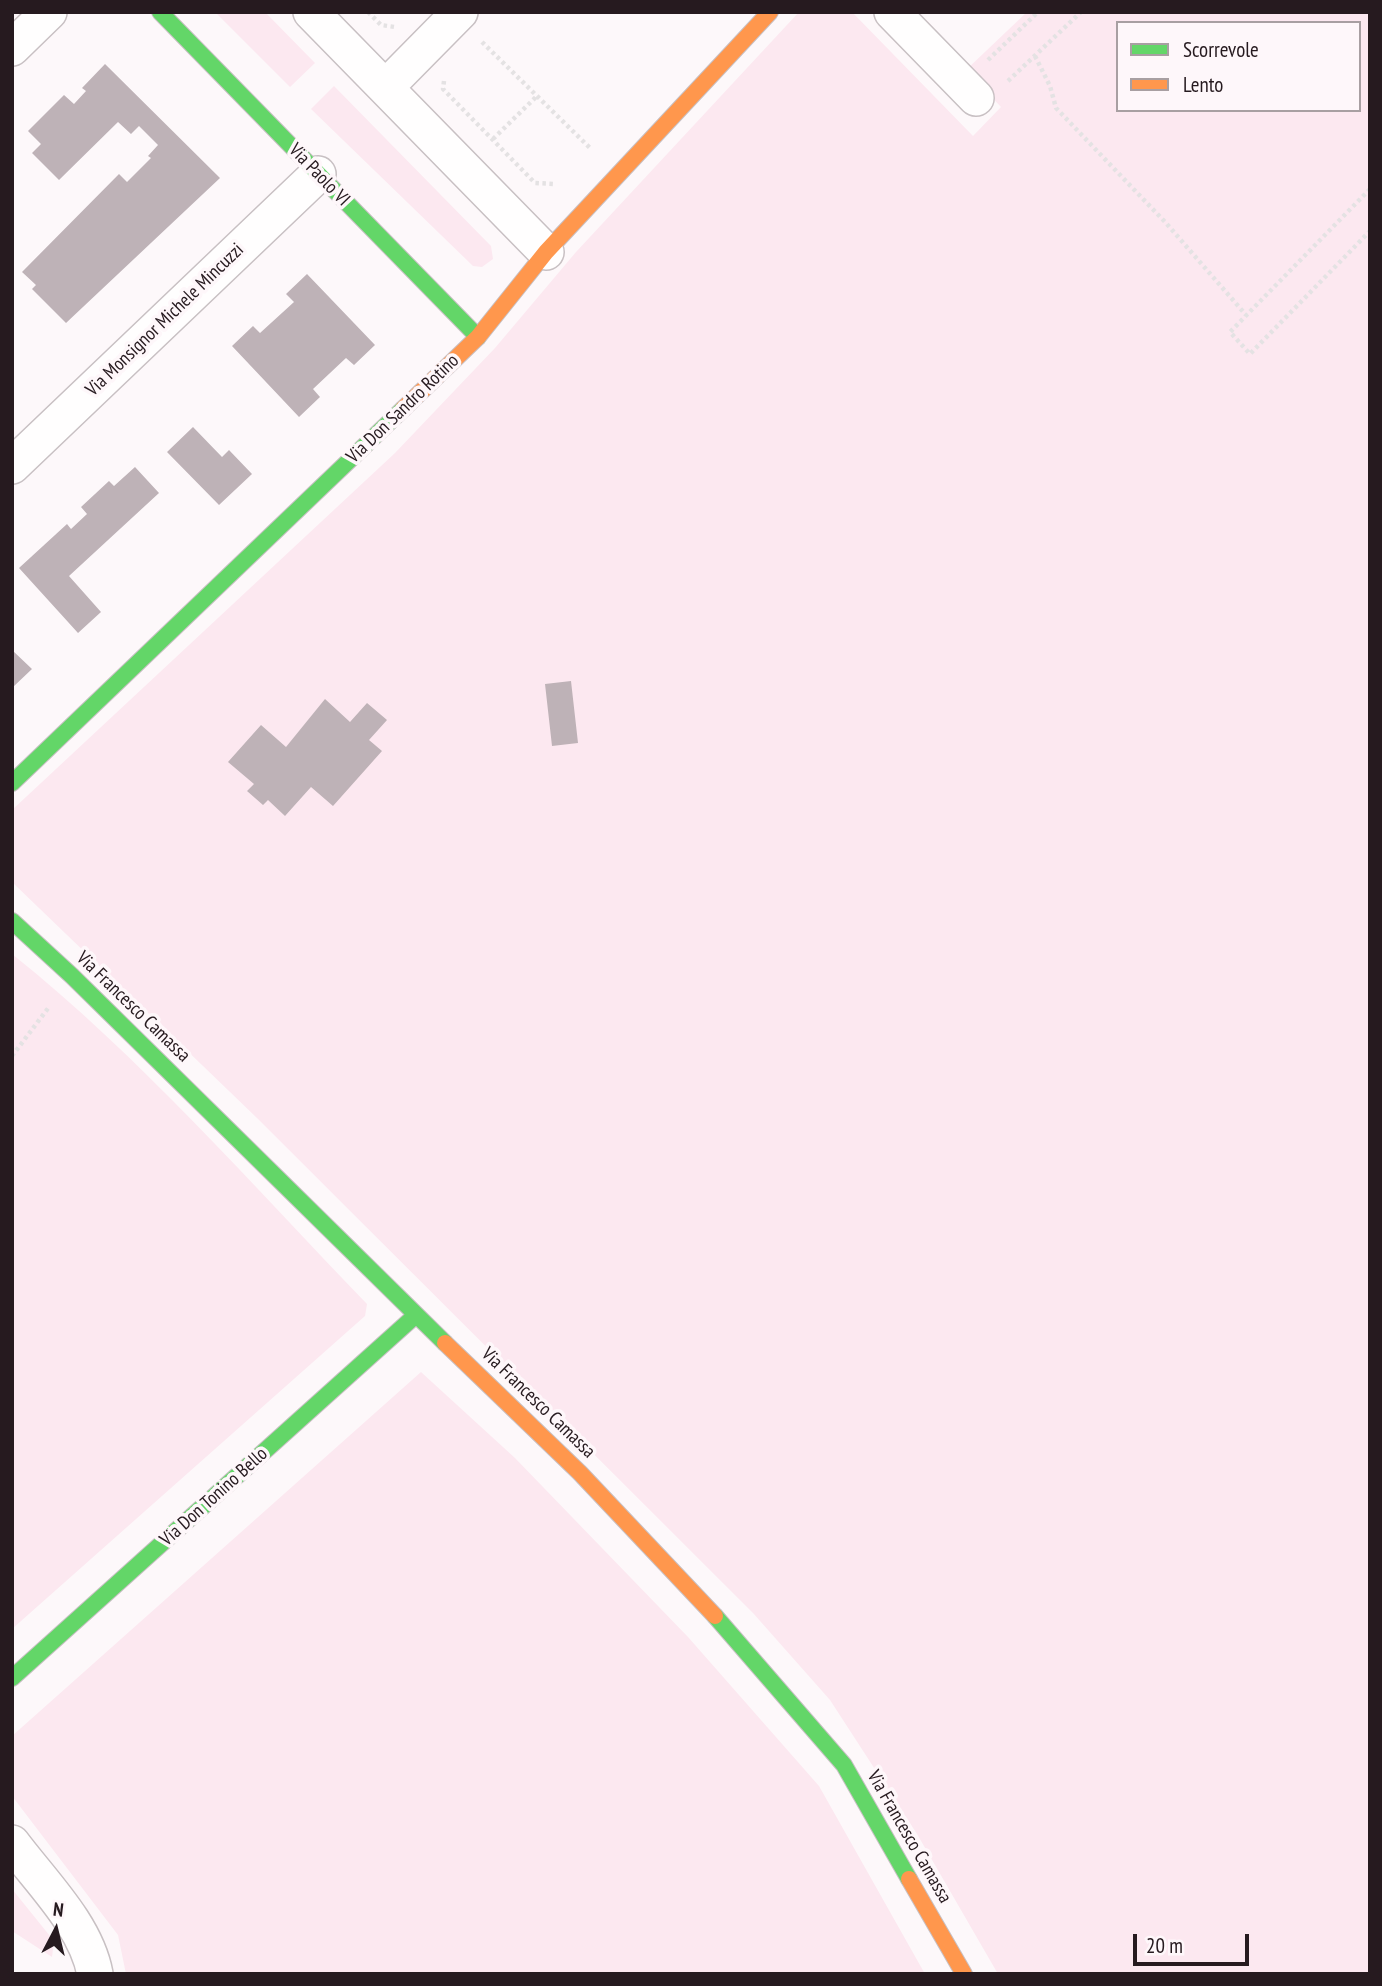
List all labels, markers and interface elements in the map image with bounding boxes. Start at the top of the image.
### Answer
legend [1116,21,1361,112]
text: Scorrevole [1183,36,1259,63]
text: Lento [1183,71,1223,98]
street label: Via Paolo VI [284,139,354,211]
street label: Via Monsignor Michele Mincuzzi [81,239,249,401]
street label: Via Don Sandro Rotino [342,350,464,468]
street label: Via Francesco Camassa [71,947,195,1067]
street label: Via Francesco Camassa [476,1343,600,1463]
street label: Via Don Tonino Bello [156,1443,272,1551]
street label: Via Francesco Camassa [862,1767,956,1907]
north arrow [21,1895,91,1965]
text: N [52,1897,65,1922]
scale bar [1137,1920,1252,1964]
text: 20 m [1146,1932,1183,1959]

